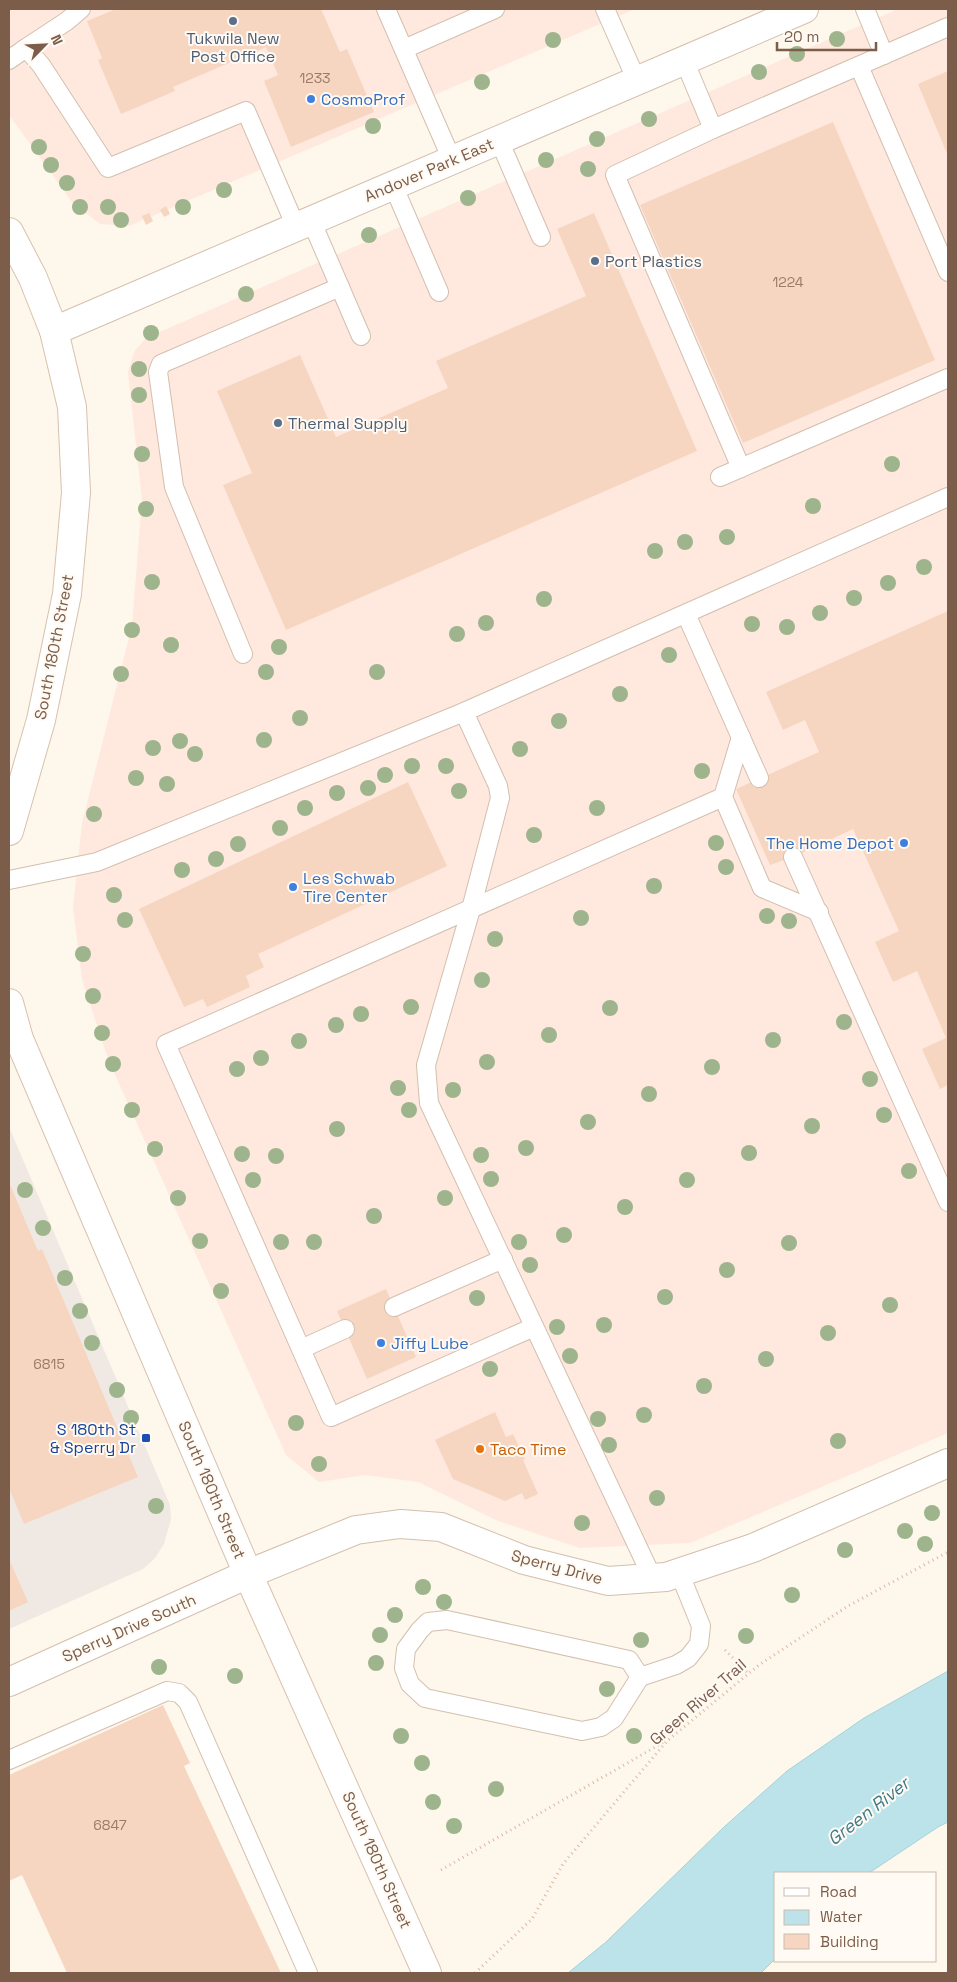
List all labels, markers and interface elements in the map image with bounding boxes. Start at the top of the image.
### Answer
marker: Tukwila New Post Office [227,15,239,27]
north arrow [20,20,70,70]
scale bar [777,20,876,52]
text: 20 m [784,27,819,46]
place label: Tukwila New Post Office [186,28,280,67]
text: N [47,32,67,48]
house number: 1233 [299,69,331,87]
place label: CosmoProf [321,89,405,110]
marker: CosmoProf [305,93,317,105]
street label: Andover Park East [361,133,497,207]
place label: Port Plastics [605,251,702,272]
marker: Port Plastics [589,255,601,267]
house number: 1224 [772,273,804,291]
place label: Thermal Supply [288,413,408,434]
marker: Thermal Supply [272,417,284,429]
street label: South 180th Street [30,572,78,722]
place label: The Home Depot [766,833,894,854]
marker: The Home Depot [898,837,910,849]
place label: Les Schwab Tire Center [303,868,395,907]
marker: Les Schwab Tire Center [287,881,299,893]
place label: Jiffy Lube [391,1333,469,1354]
marker: Jiffy Lube [375,1337,387,1349]
house number: 6815 [33,1355,65,1373]
street label: South 180th Street [173,1418,251,1562]
place label: S 180th St & Sperry Dr [50,1419,136,1458]
marker: S 180th St & Sperry Dr [140,1432,152,1444]
place label: Taco Time [490,1439,567,1460]
marker: Taco Time [474,1443,486,1455]
street label: Sperry Drive [509,1545,605,1589]
street label: Sperry Drive South [59,1589,199,1667]
street label: Green River Trail [645,1654,751,1750]
water label: Green River [822,1770,915,1850]
street label: South 180th Street [337,1788,417,1932]
house number: 6847 [93,1816,127,1834]
legend [774,1872,937,1962]
text: Road [820,1882,857,1901]
text: Water [820,1907,863,1926]
text: Building [820,1932,879,1951]

